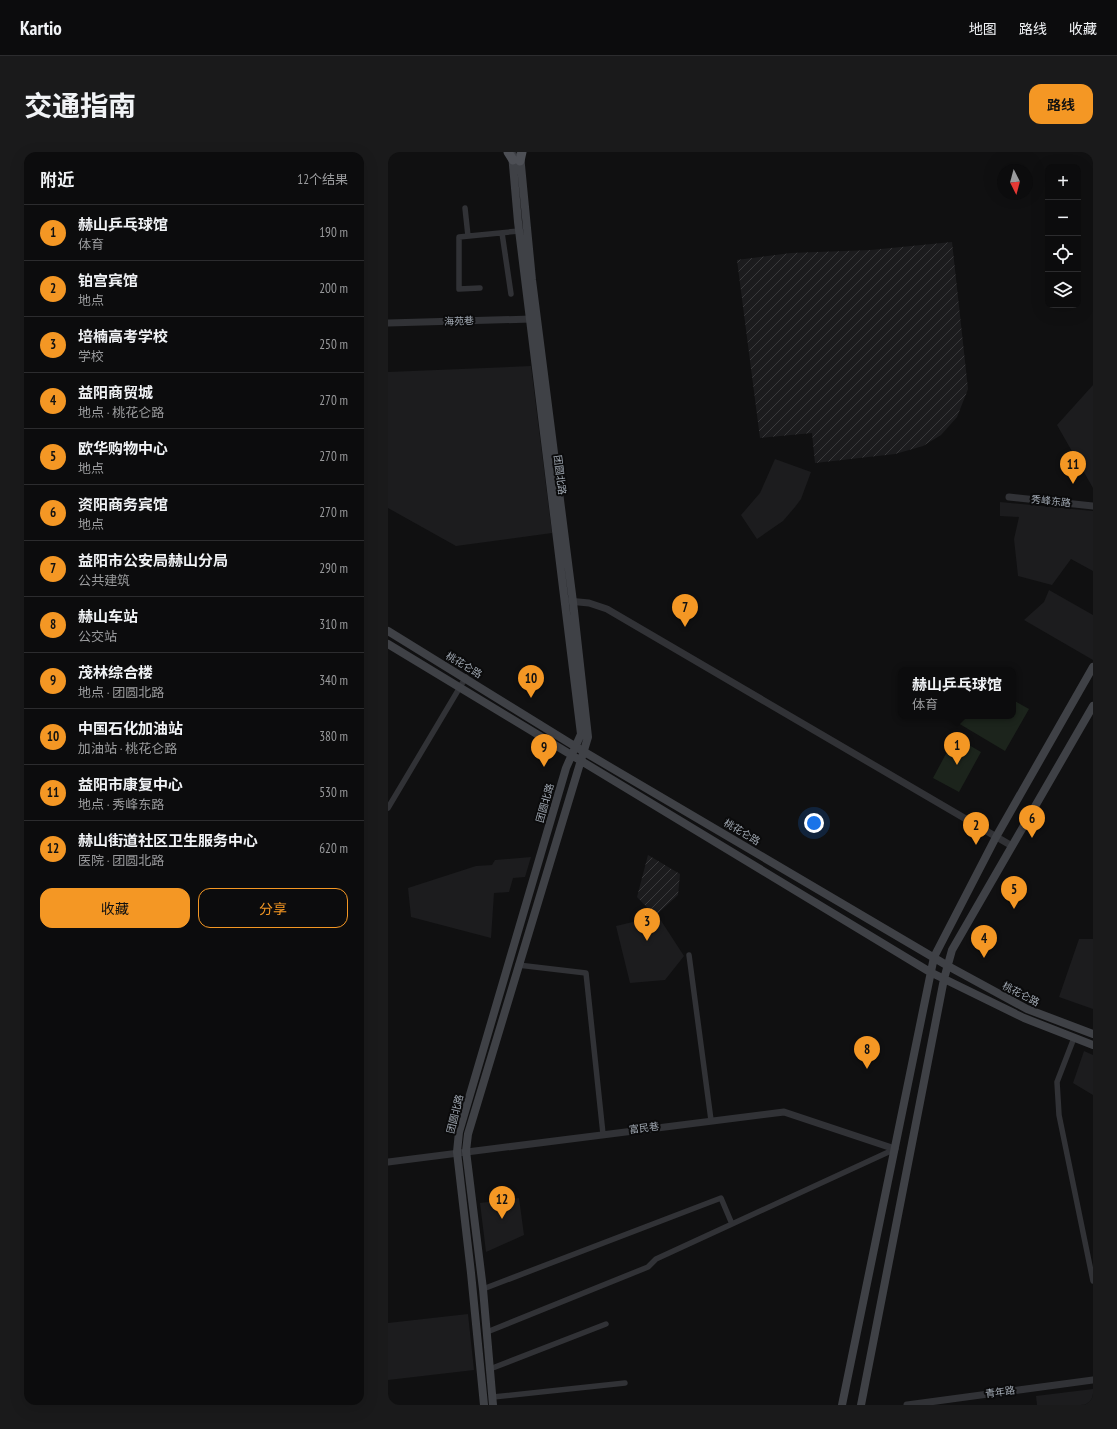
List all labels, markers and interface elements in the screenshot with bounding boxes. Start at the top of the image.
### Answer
text: Kartio [20,16,62,40]
text: 地图 [969,20,997,38]
text: 路线 [1019,20,1047,38]
text: 收藏 [1069,20,1097,38]
button: 路线 [1029,84,1093,124]
text: 交通指南 [24,87,136,124]
north arrow [997,164,1033,200]
map controls [1045,164,1081,308]
button: + [1045,164,1081,200]
text: 附近 [40,169,74,191]
text: 12个结果 [297,171,348,188]
button: − [1045,200,1081,236]
text: 赫山乒乓球馆 [78,215,168,234]
text: 1 [50,224,56,241]
text: 190 m [319,224,348,241]
text: 体育 [78,236,104,253]
button: locate [1045,236,1081,272]
text: 铂宫宾馆 [78,271,138,290]
button: layers [1045,272,1081,308]
text: 2 [50,280,56,297]
text: 200 m [319,280,348,297]
text: 地点 [78,292,104,309]
street label: 海苑巷 [444,314,474,328]
text: 培楠高考学校 [78,327,168,346]
text: 3 [50,336,56,353]
text: 250 m [319,336,348,353]
text: 学校 [78,348,104,365]
text: 益阳商贸城 [78,383,153,402]
text: 4 [50,392,56,409]
text: 270 m [319,392,348,409]
text: 地点 · 桃花仑路 [78,404,164,421]
text: 欧华购物中心 [78,439,168,458]
text: 5 [50,448,56,465]
text: 270 m [319,448,348,465]
pin: 11 [1060,451,1086,484]
street label: 团圆北路 [551,454,569,496]
text: 地点 [78,460,104,477]
street label: 秀峰东路 [1030,492,1072,510]
text: 资阳商务宾馆 [78,495,168,514]
text: 6 [50,504,56,521]
text: 270 m [319,504,348,521]
text: 地点 [78,516,104,533]
text: 益阳市公安局赫山分局 [78,551,228,570]
text: 7 [50,560,56,577]
text: 290 m [319,560,348,577]
text: 公共建筑 [78,572,130,589]
pin: 7 [672,594,698,627]
text: 赫山车站 [78,607,138,626]
text: 8 [50,616,56,633]
text: 310 m [319,616,348,633]
text: 公交站 [78,628,117,645]
street label: 桃花仑路 [444,649,484,681]
text: 茂林综合楼 [78,663,153,682]
pin: 10 [518,665,544,698]
popup [898,667,1016,719]
text: 9 [50,672,56,689]
text: 340 m [319,672,348,689]
text: 赫山乒乓球馆 [912,675,1002,694]
text: 地点 · 团圆北路 [78,684,164,701]
text: 体育 [912,696,938,713]
text: 中国石化加油站 [78,719,183,738]
text: 10 [47,728,59,745]
text: 380 m [319,728,348,745]
pin: 1 [944,732,970,765]
pin: 9 [531,734,557,767]
text: 加油站 · 桃花仑路 [78,740,177,757]
text: 益阳市康复中心 [78,775,183,794]
street label: 团圆北路 [533,782,557,824]
text: 11 [47,784,59,801]
text: 530 m [319,784,348,801]
text: 地点 · 秀峰东路 [78,796,164,813]
pin: 6 [1019,805,1045,838]
pin: 2 [963,812,989,845]
your location [804,813,824,833]
street label: 桃花仑路 [722,816,762,848]
text: 赫山街道社区卫生服务中心 [78,831,258,850]
text: 12 [47,840,59,857]
text: 620 m [319,840,348,857]
text: 医院 · 团圆北路 [78,852,164,869]
pin: 5 [1001,876,1027,909]
button: 收藏 [40,888,190,928]
button: 分享 [198,888,348,928]
pin: 3 [634,908,660,941]
pin: 4 [971,925,997,958]
street label: 桃花仑路 [1000,979,1042,1009]
pin: 8 [854,1036,880,1069]
street label: 团圆北路 [444,1093,466,1135]
street label: 富民巷 [628,1120,660,1136]
pin: 12 [489,1186,515,1219]
street label: 青年路 [984,1383,1016,1401]

